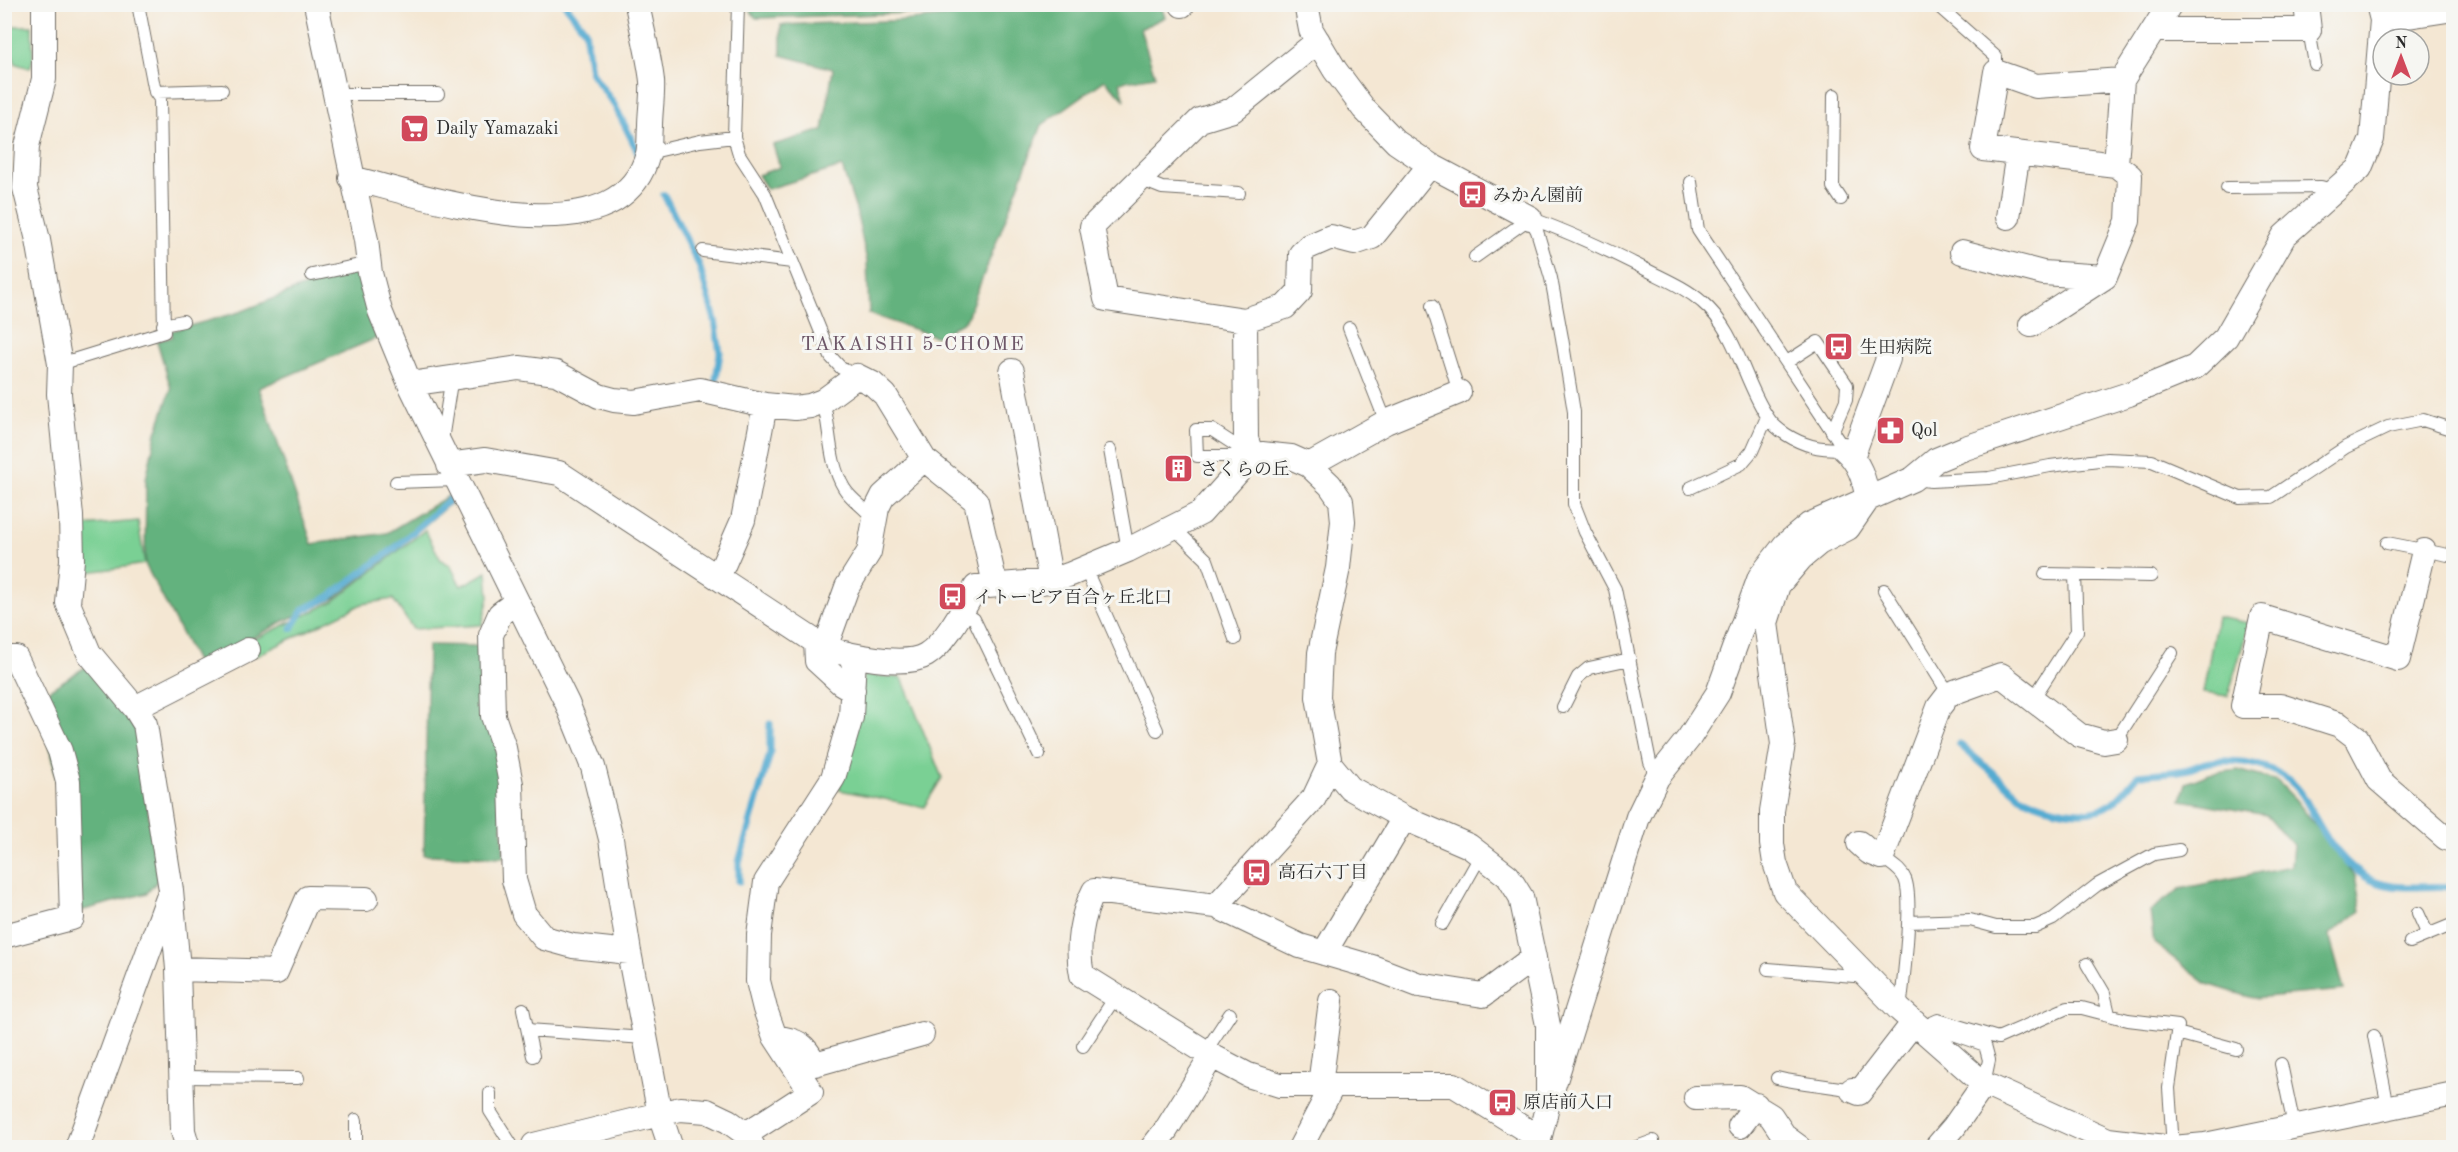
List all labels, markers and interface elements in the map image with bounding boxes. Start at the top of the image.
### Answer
north arrow [2371,27,2431,87]
text: N [2395,36,2408,52]
supermarket icon: Daily Yamazaki [399,112,431,144]
place label: Daily Yamazaki [436,120,558,138]
bus stop icon: みかん園前 [1456,179,1488,211]
place label: みかん園前 [1493,185,1583,205]
bus stop icon: 生田病院 [1823,331,1855,363]
district label: TAKAISHI 5-CHOME [801,335,1025,355]
place label: 生田病院 [1860,337,1932,357]
pharmacy icon: Qol [1874,414,1906,446]
place label: Qol [1911,422,1938,440]
building icon: さくらの丘 [1163,453,1195,485]
place label: さくらの丘 [1200,460,1290,479]
bus stop icon: イトーピア百合ヶ丘北口 [937,581,969,613]
place label: イトーピア百合ヶ丘北口 [974,587,1172,607]
bus stop icon: 高石六丁目 [1241,856,1273,888]
place label: 高石六丁目 [1278,863,1368,882]
bus stop icon: 原店前入口 [1486,1086,1518,1118]
place label: 原店前入口 [1523,1092,1613,1112]

